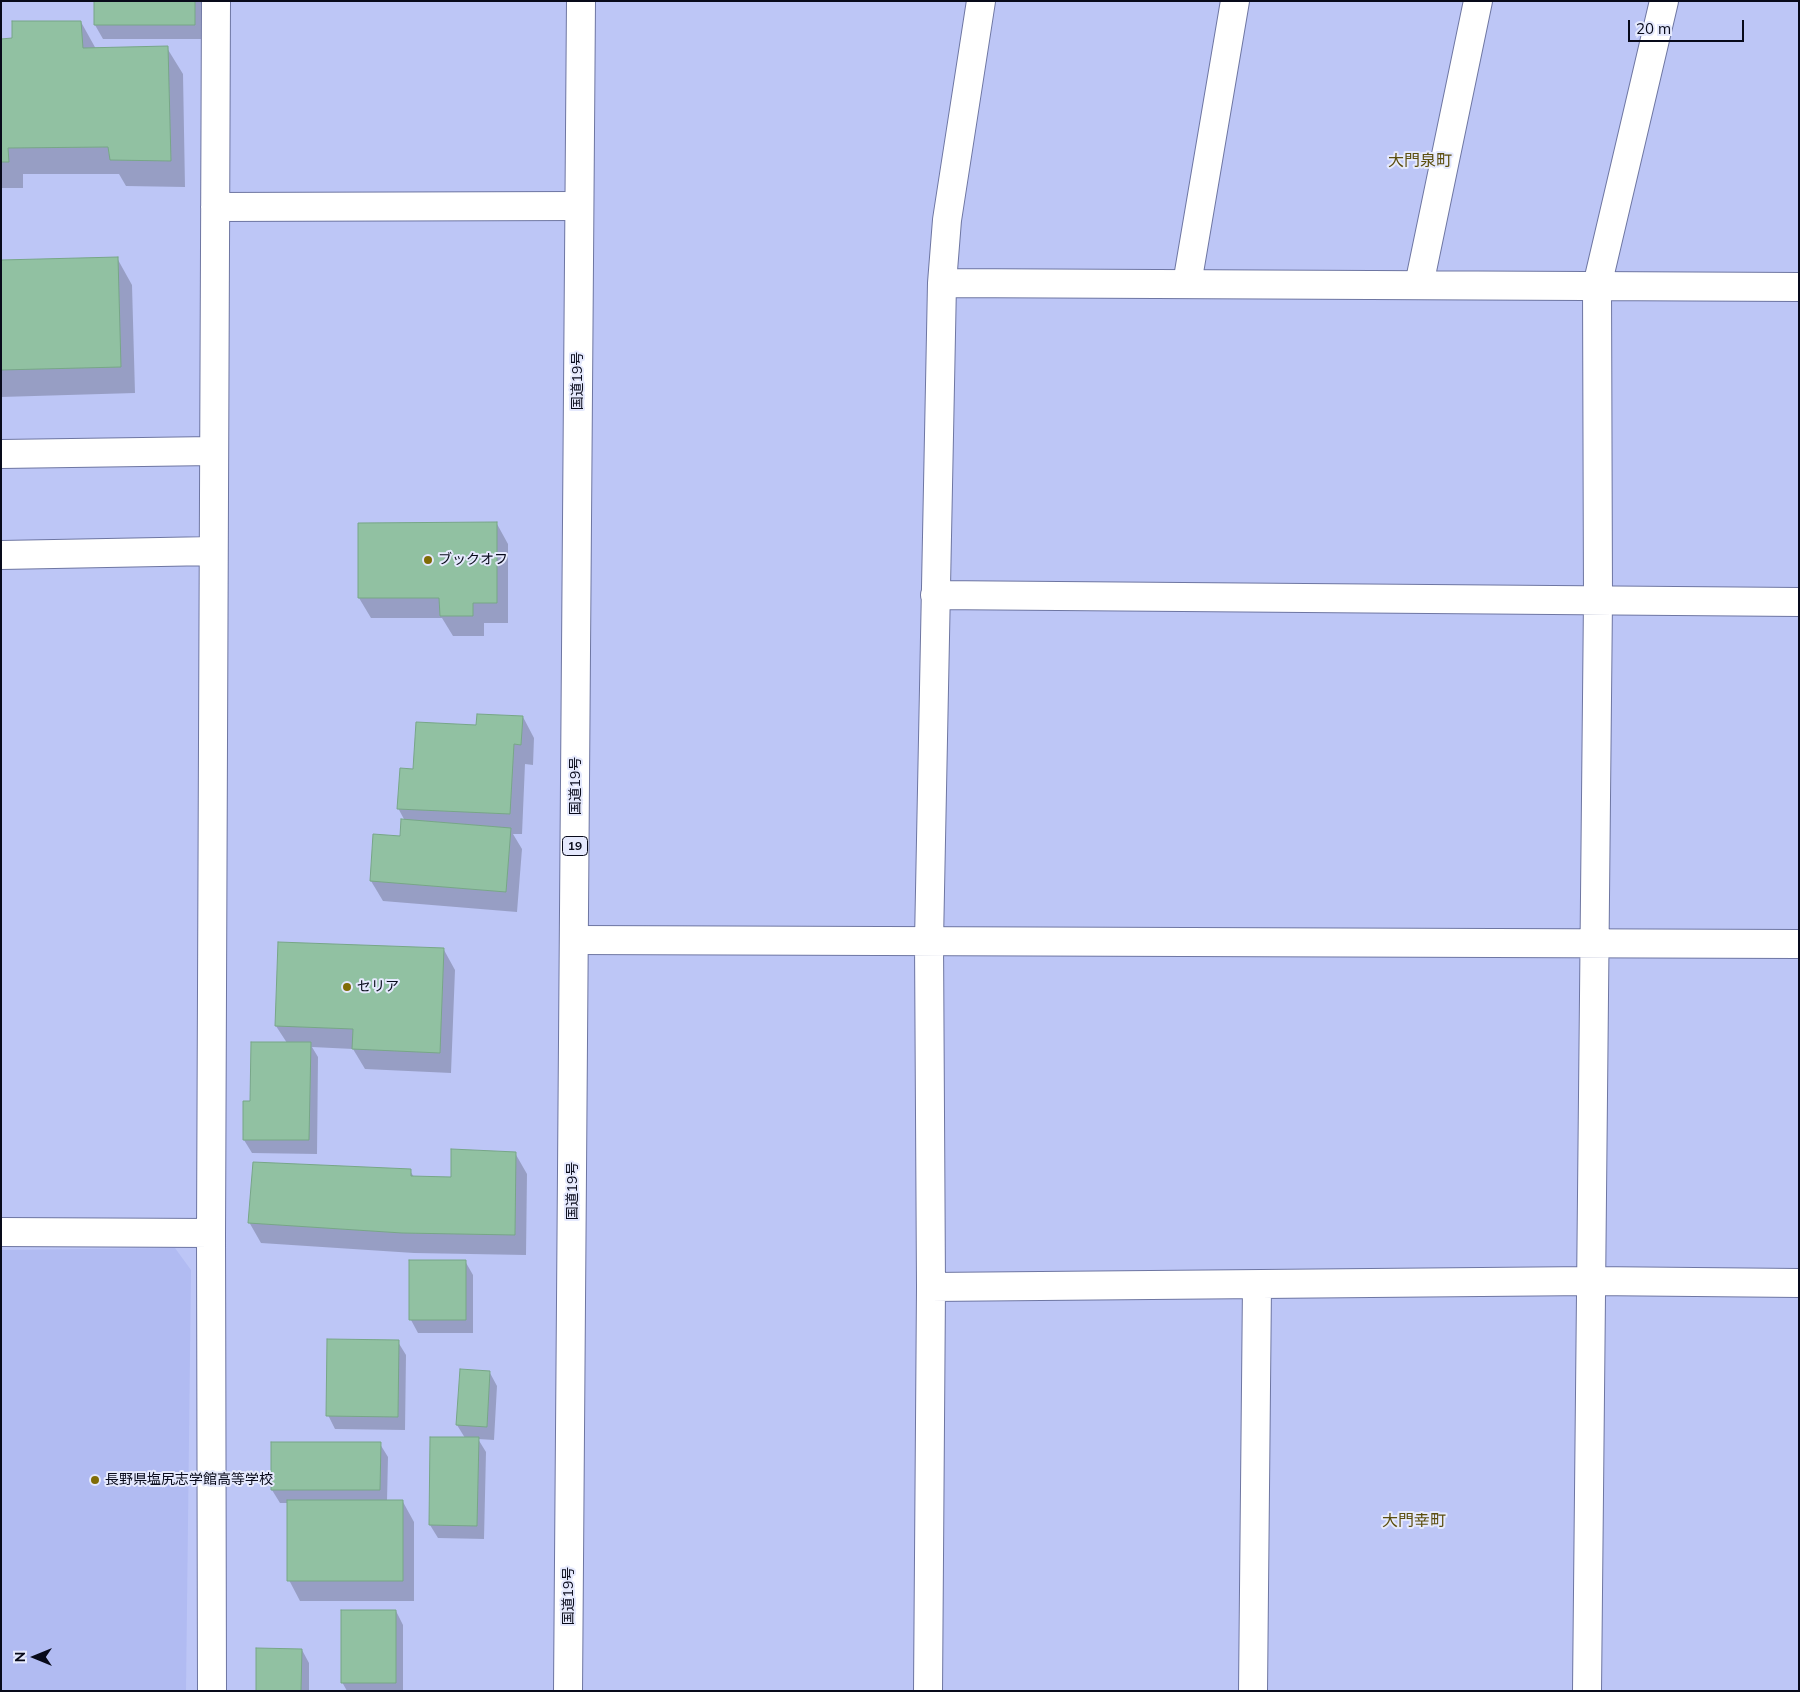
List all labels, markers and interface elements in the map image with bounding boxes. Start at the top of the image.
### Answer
scale bar [1630,10,1746,42]
text: 20 m [1636,19,1671,38]
district label: 大門泉町 [1388,151,1452,171]
street label: 国道19号 [570,352,586,410]
place label: ブックオフ [438,552,508,568]
marker: ブックオフ [422,554,434,566]
street label: 国道19号 [568,757,584,815]
road number: 19 [562,836,588,856]
place label: セリア [357,979,399,995]
marker: セリア [341,981,353,993]
street label: 国道19号 [565,1162,581,1220]
place label: 長野県塩尻志学館高等学校 [105,1472,273,1488]
marker: 長野県塩尻志学館高等学校 [89,1474,101,1486]
district label: 大門幸町 [1382,1511,1446,1531]
street label: 国道19号 [561,1567,577,1625]
north arrow [10,1632,60,1682]
text: N [11,1652,29,1662]

